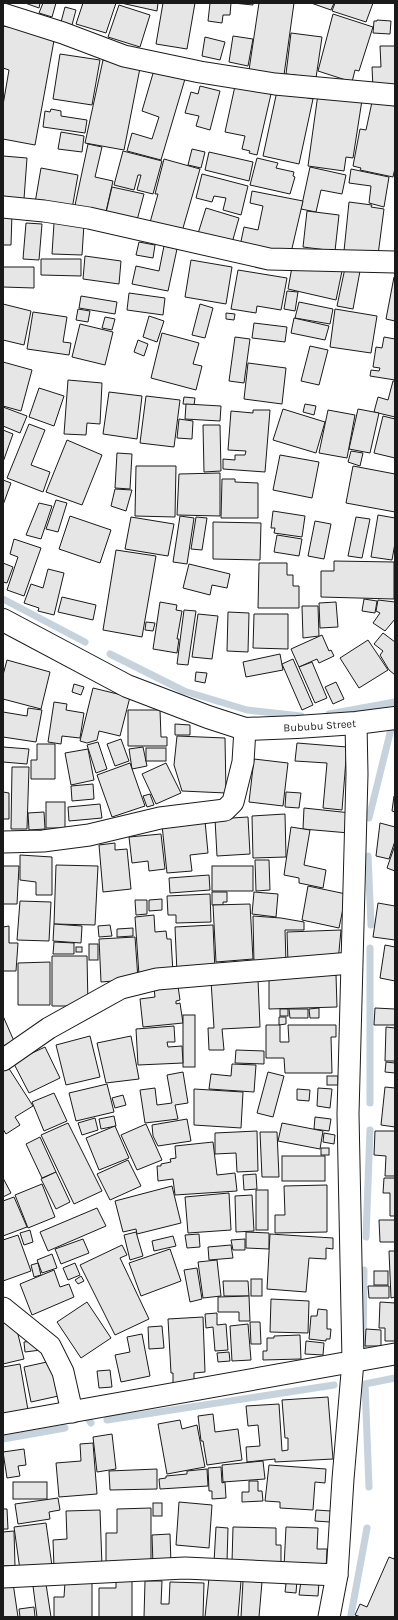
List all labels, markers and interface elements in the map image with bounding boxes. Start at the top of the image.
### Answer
street label: Bububu Street [283,717,357,734]

